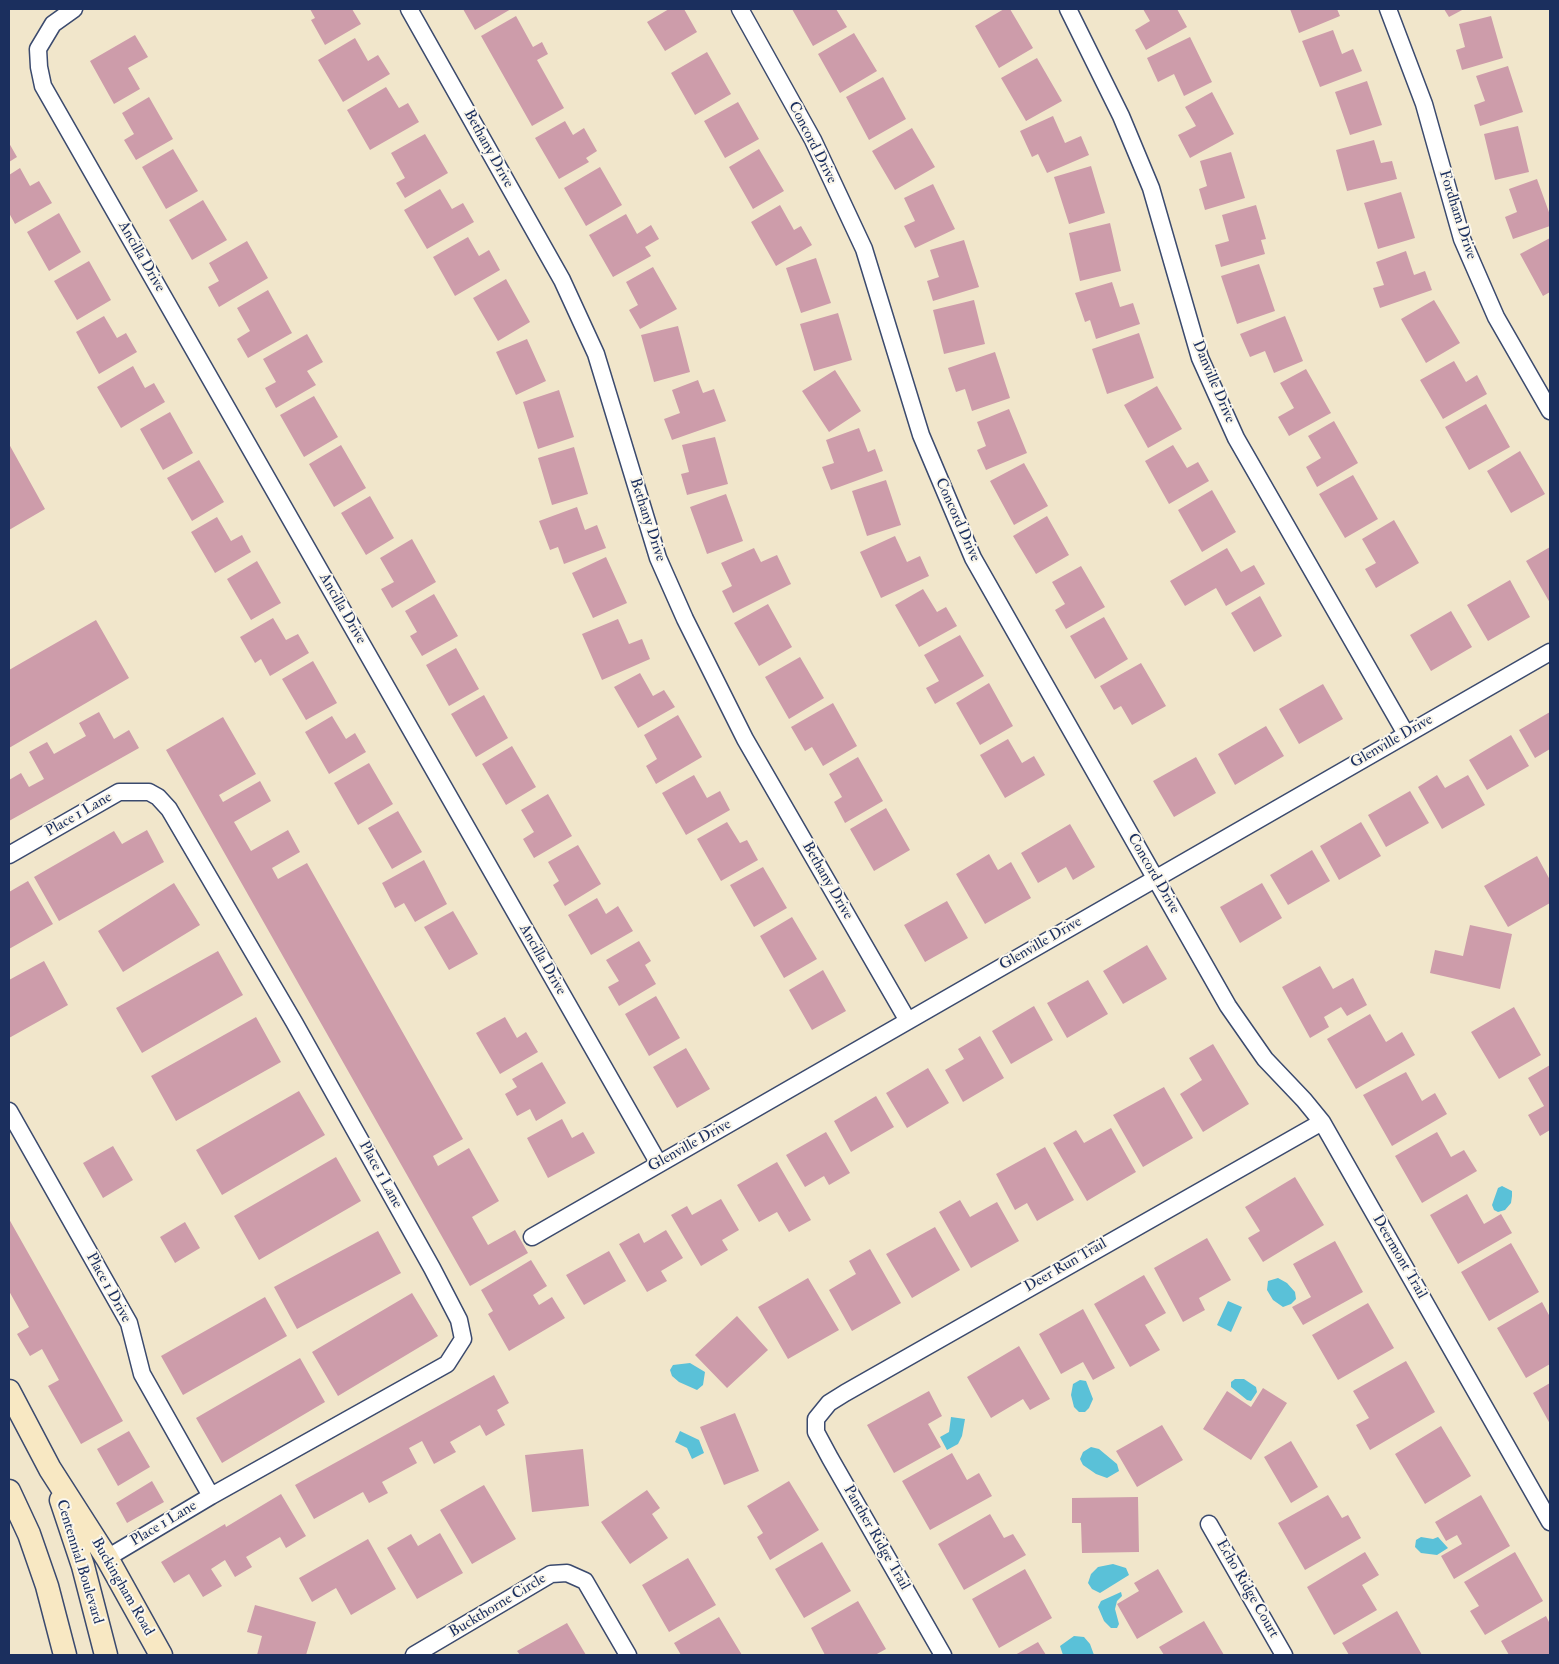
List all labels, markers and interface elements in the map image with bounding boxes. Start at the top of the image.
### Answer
street label: Concord Drive [784,99,840,187]
street label: Bethany Drive [459,107,517,191]
street label: Fordham Drive [1434,168,1480,262]
street label: Ancilla Drive [114,218,168,296]
street label: Danville Drive [1188,338,1238,426]
street label: Concord Drive [931,475,983,565]
street label: Bethany Drive [625,476,669,564]
street label: Ancilla Drive [315,570,369,648]
street label: Glenville Drive [1348,711,1436,773]
street label: Place 1 Lane [43,789,115,841]
street label: Concord Drive [1123,831,1183,917]
street label: Bethany Drive [798,839,856,923]
street label: Glenville Drive [997,913,1085,975]
street label: Ancilla Drive [515,921,569,999]
street label: Glenville Drive [645,1116,735,1176]
street label: Place 1 Lane [354,1138,406,1212]
street label: Deermont Trail [1368,1212,1430,1302]
street label: Deer Run Trail [1022,1235,1110,1297]
street label: Place 1 Drive [81,1250,135,1326]
street label: Panther Ridge Trail [839,1482,913,1594]
street label: Place 1 Lane [128,1497,200,1551]
street label: Centennial Boulevard [52,1498,106,1626]
street label: Buckingham Road [87,1535,157,1639]
street label: Echo Ridge Court [1212,1537,1282,1641]
street label: Buckthorne Circle [446,1570,550,1642]

